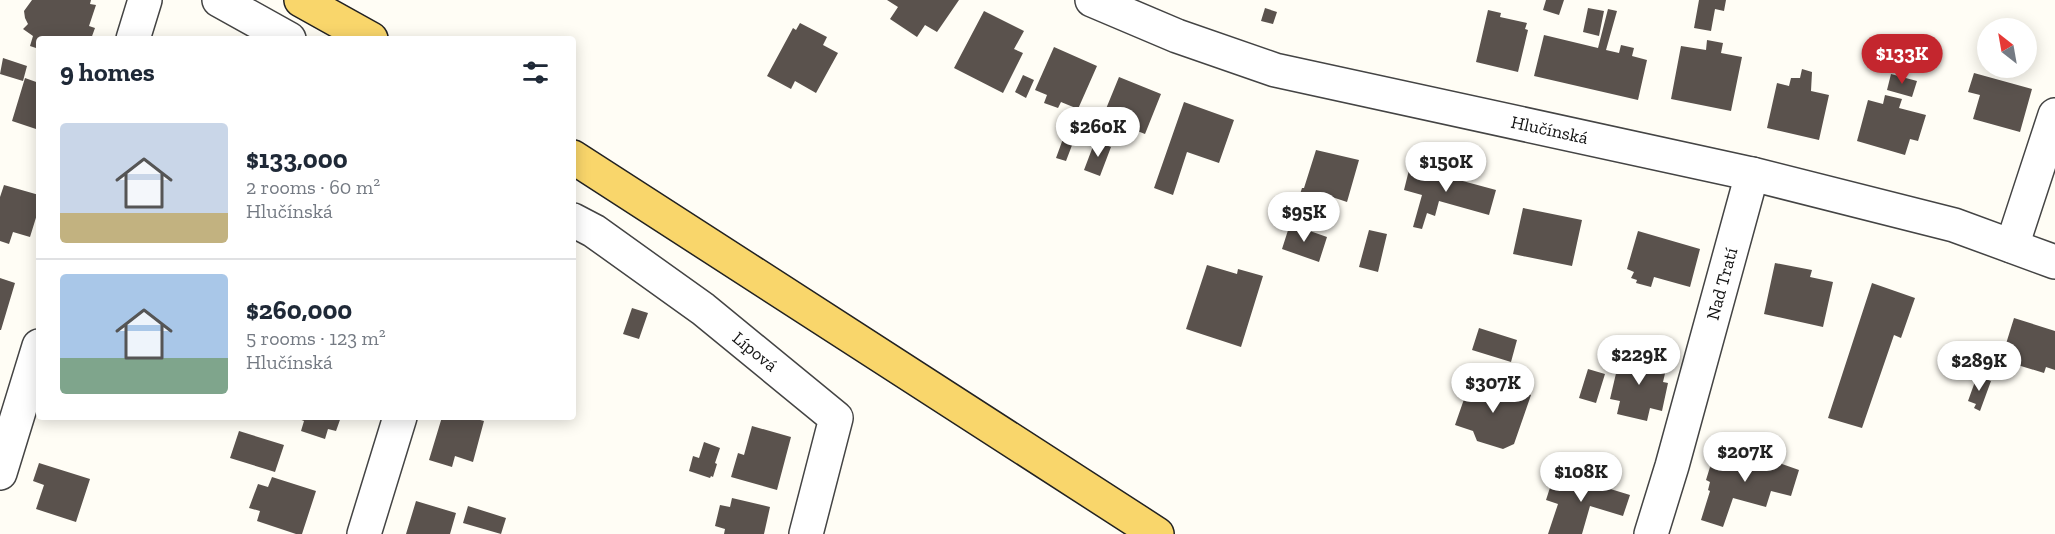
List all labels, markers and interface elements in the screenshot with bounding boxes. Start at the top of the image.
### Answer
north arrow [1977,18,2037,78]
map controls [1977,18,2037,78]
pin: $133K [1860,34,1944,85]
text: $133K [1876,41,1928,65]
text: 9 homes [60,56,155,88]
icon: filters [519,56,552,89]
pin: $260K [1056,107,1140,158]
street label: Hlučínská [1509,111,1590,149]
text: $260K [1070,114,1126,138]
pin: $150K [1404,142,1488,193]
text: $133,000 [246,143,348,175]
icon: home [108,147,180,219]
text: $150K [1419,149,1473,173]
text: 2 rooms · 60 m² [246,175,380,199]
pin: $95K [1268,192,1340,243]
text: Hlučínská [246,199,333,223]
text: $95K [1282,199,1326,223]
street label: Nad Tratí [1701,245,1742,323]
text: $260,000 [246,294,352,326]
icon: home [108,298,180,370]
text: 5 rooms · 123 m² [246,326,386,350]
street label: Lípová [728,327,782,377]
pin: $229K [1597,335,1681,386]
pin: $289K [1937,341,2021,392]
text: $229K [1611,342,1667,366]
text: $289K [1951,348,2007,372]
text: Hlučínská [246,350,333,374]
pin: $307K [1451,363,1535,414]
text: $307K [1465,370,1521,394]
pin: $207K [1703,432,1787,483]
text: $207K [1717,439,1773,463]
pin: $108K [1539,452,1623,503]
text: $108K [1554,459,1608,483]

